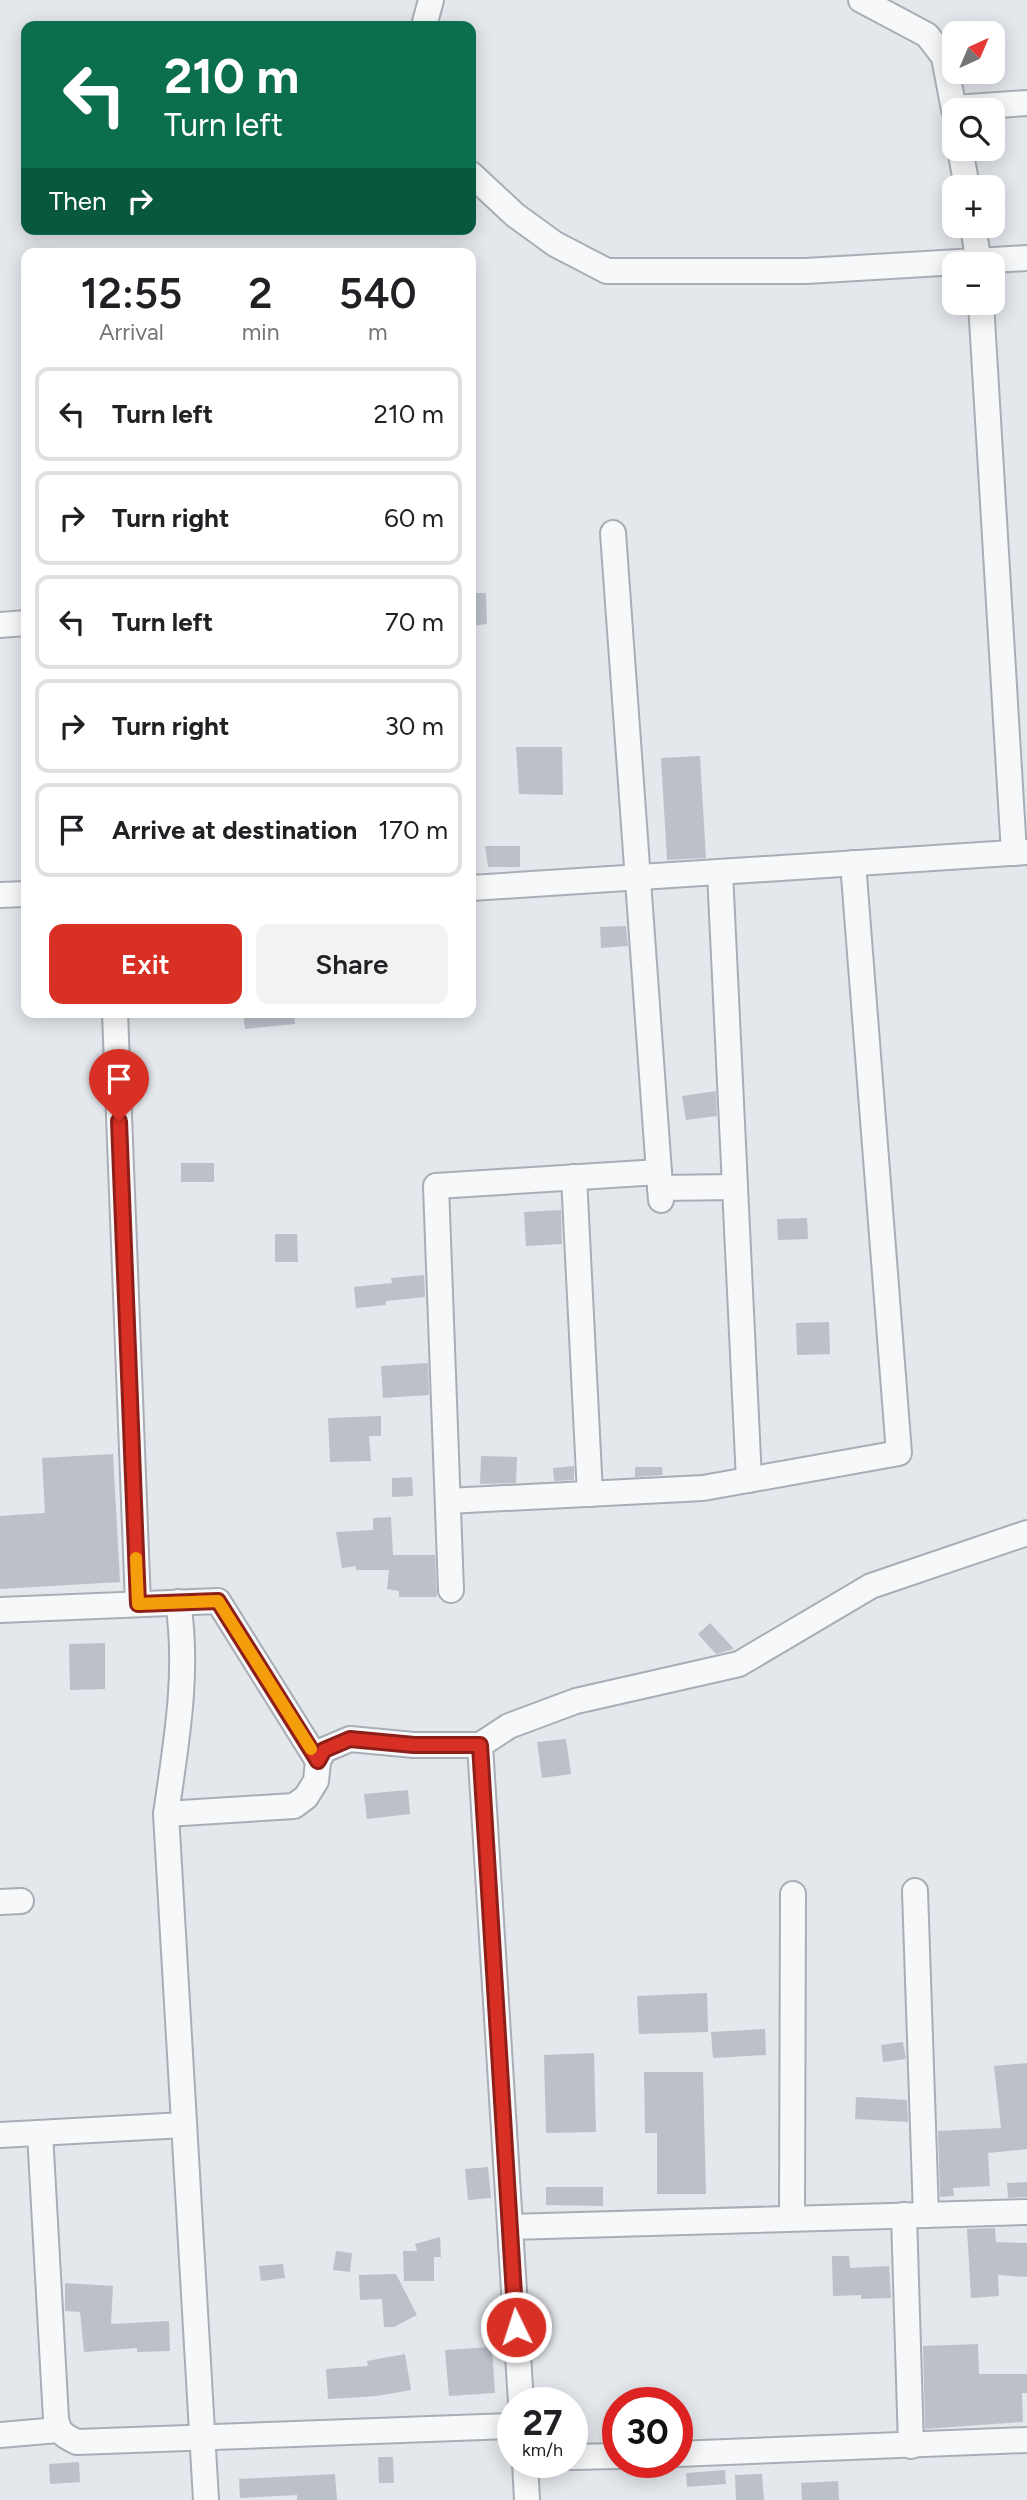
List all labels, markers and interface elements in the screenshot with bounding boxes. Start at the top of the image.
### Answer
north arrow [942,21,1004,84]
map controls [942,21,1005,315]
text: 210 m [164,46,299,105]
icon: left [49,49,140,140]
button: search [942,98,1005,161]
text: Turn left [164,106,283,144]
button: + [942,175,1005,238]
icon: right [121,182,159,220]
text: Then [49,185,107,217]
button: − [942,252,1005,315]
text: 12:55 [80,268,182,319]
text: 2 [249,268,273,319]
text: 540 [339,268,417,319]
text: Arrival [99,318,164,346]
text: min [242,318,279,346]
text: m [368,318,388,346]
icon: left [53,395,91,433]
text: Turn left [112,398,213,430]
text: 210 m [374,398,444,430]
icon: right [53,499,91,537]
text: Turn right [112,502,229,534]
text: 60 m [384,502,444,534]
icon: left [53,603,91,641]
text: Turn left [112,606,213,638]
text: 70 m [385,606,444,638]
icon: right [53,707,91,745]
text: Turn right [112,710,229,742]
text: 30 m [385,710,444,742]
icon: arrive [53,811,91,849]
text: Arrive at destination [112,814,357,846]
text: 170 m [378,814,448,846]
button: Exit [49,924,242,1004]
button: Share [256,924,448,1004]
pin [89,1049,149,1121]
icon: arrive [100,1060,138,1098]
position arrow [479,2290,553,2364]
speed limit sign: 30 [602,2387,693,2478]
text: 27 [523,2402,562,2444]
text: km/h [522,2439,563,2461]

